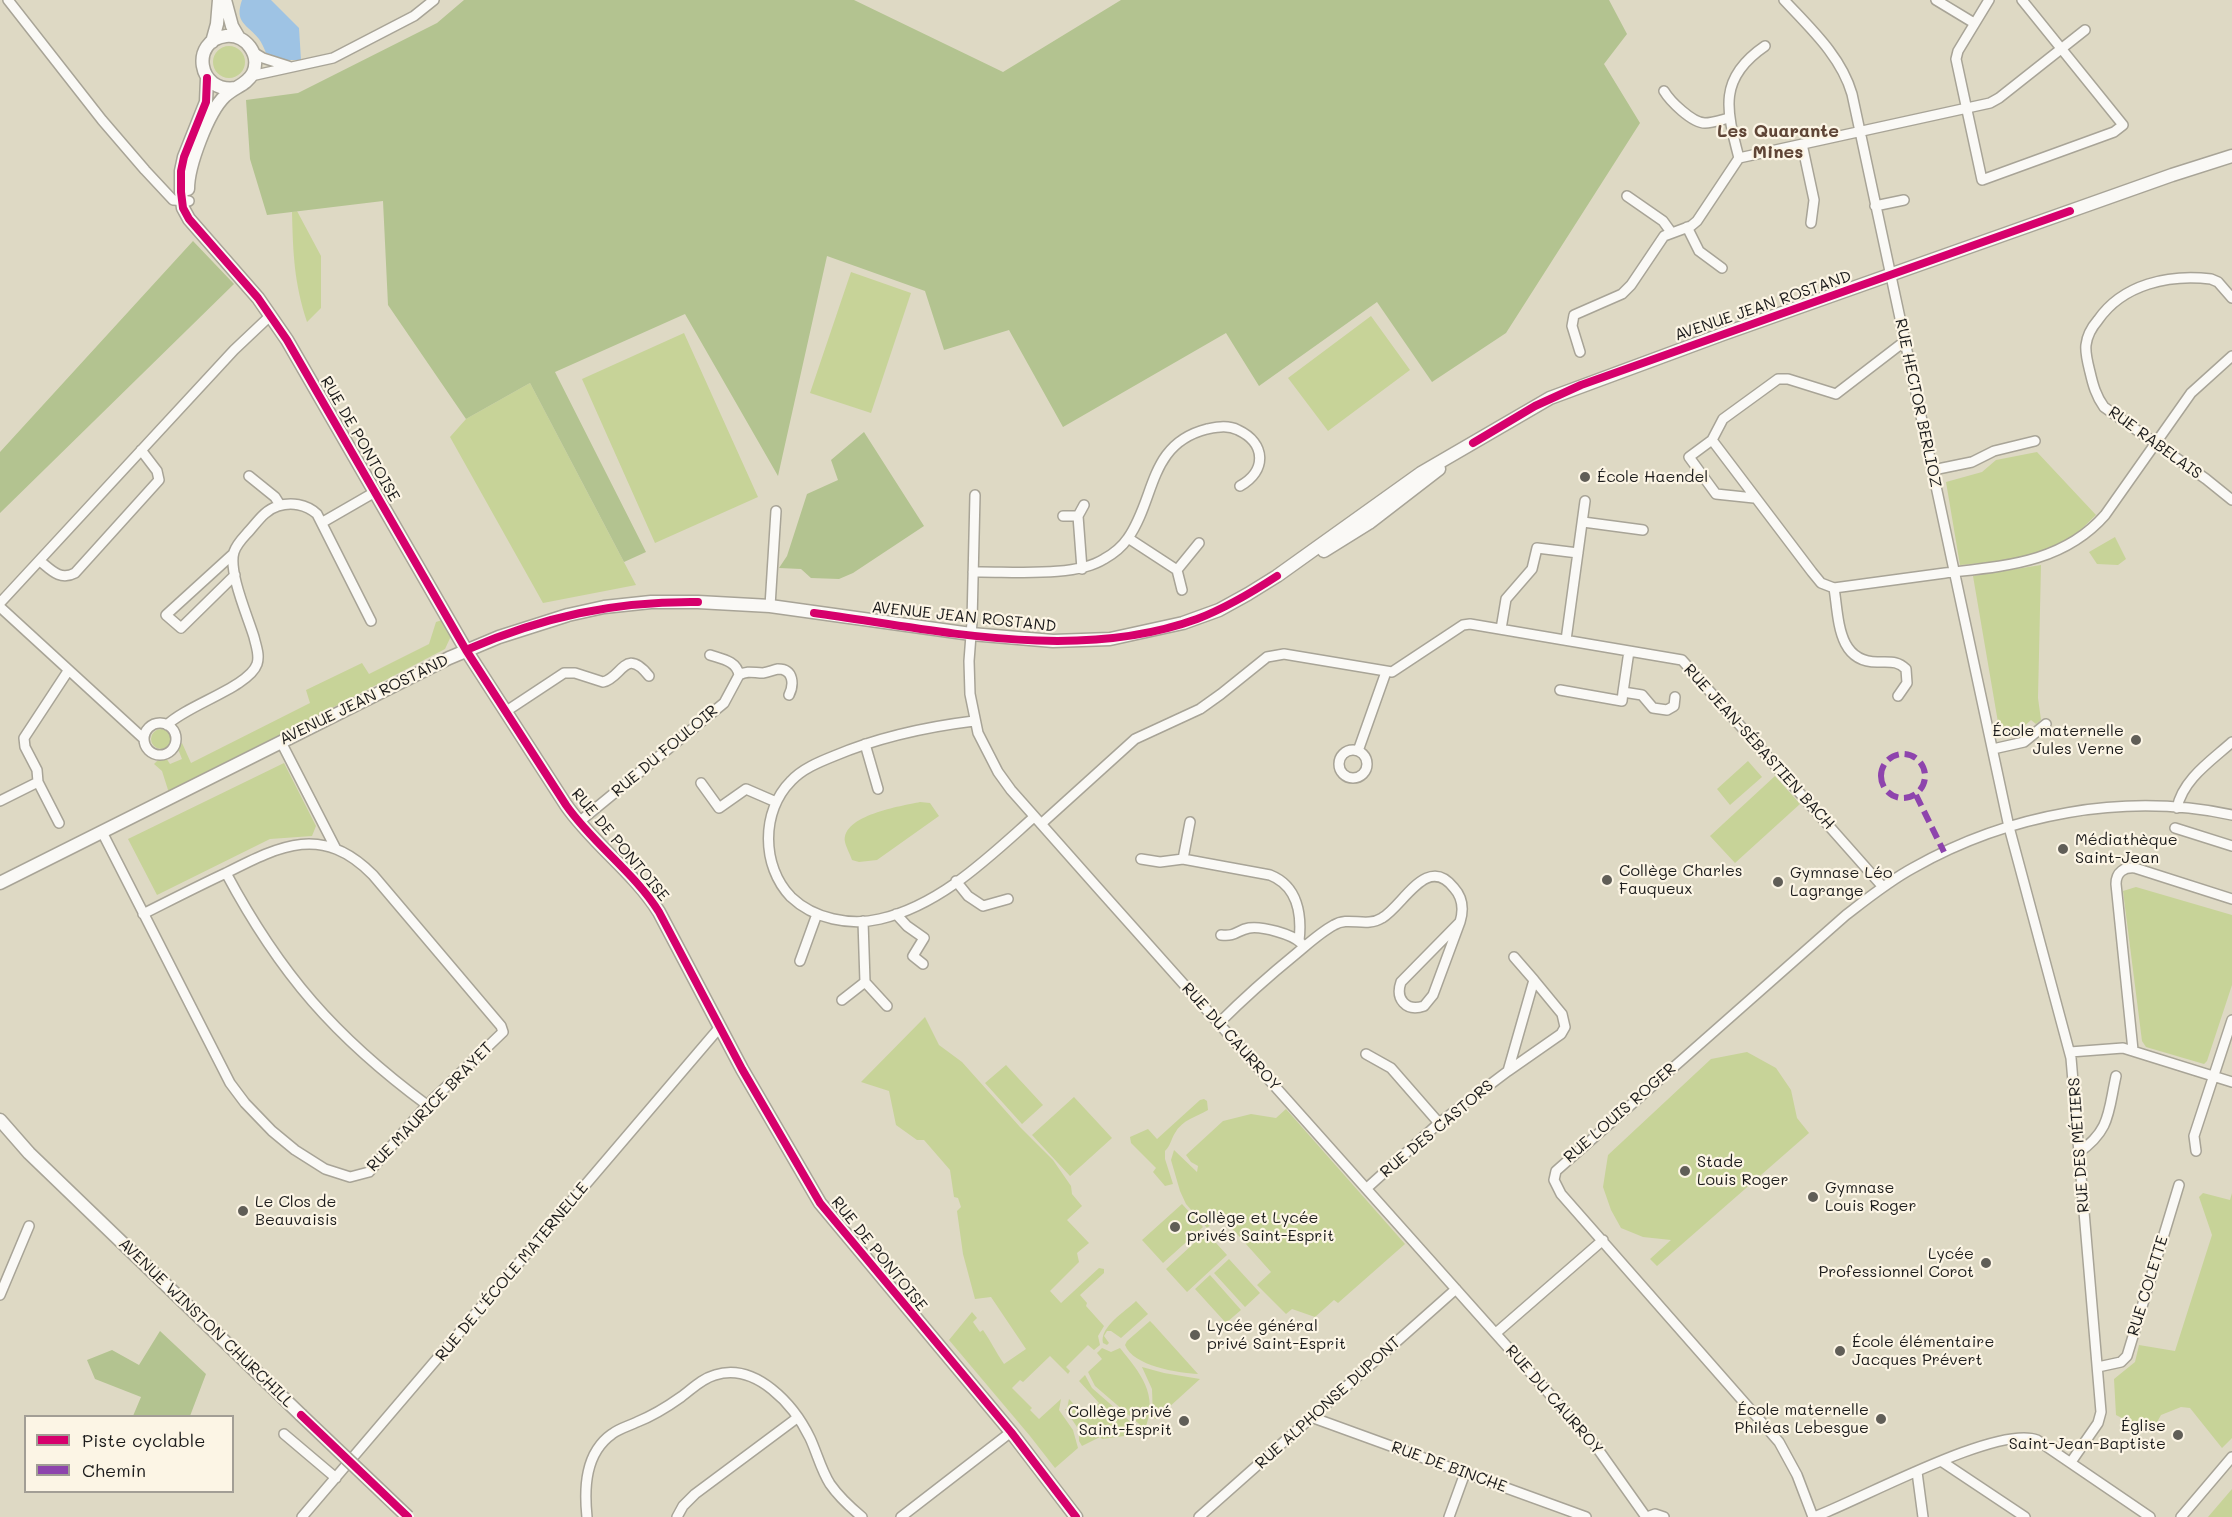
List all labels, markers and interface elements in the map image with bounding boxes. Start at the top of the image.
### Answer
district label: Les Quarante Mines [1717,120,1839,162]
street label: AVENUE JEAN ROSTAND [1672,267,1854,345]
street label: RUE HECTOR BERLIOZ [1891,317,1945,489]
street label: RUE DE PONTOISE [316,373,404,505]
street label: RUE RABELAIS [2104,403,2206,483]
place label: École Haendel [1597,467,1708,487]
marker: École Haendel [1578,470,1592,484]
street label: AVENUE JEAN ROSTAND [871,598,1057,636]
street label: AVENUE JEAN ROSTAND [276,651,452,749]
street label: RUE JEAN-SÉBASTIEN BACH [1680,660,1838,834]
street label: RUE DU FOULOIR [608,701,722,801]
place label: École maternelle Jules Verne [1992,721,2124,759]
marker: École maternelle Jules Verne [2129,733,2143,747]
street label: RUE DE PONTOISE [567,785,673,905]
place label: Médiathèque Saint-Jean [2075,830,2178,868]
marker: Médiathèque Saint-Jean [2056,842,2070,856]
place label: Collège Charles Fauqueux [1619,861,1743,899]
place label: Gymnase Léo Lagrange [1790,863,1892,901]
marker: Collège Charles Fauqueux [1600,873,1614,887]
marker: Gymnase Léo Lagrange [1771,875,1785,889]
street label: RUE DU CAURROY [1177,979,1285,1095]
street label: RUE MAURICE BRAYET [363,1038,497,1176]
street label: RUE LOUIS ROGER [1560,1059,1680,1167]
street label: RUE DES CASTORS [1376,1076,1498,1182]
street label: RUE DES MÉTIERS [2065,1077,2093,1213]
place label: Stade Louis Roger [1697,1152,1788,1190]
marker: Stade Louis Roger [1678,1164,1692,1178]
place label: Gymnase Louis Roger [1825,1178,1916,1216]
street label: RUE DE L'ÉCOLE MATERNELLE [432,1179,592,1365]
marker: Gymnase Louis Roger [1806,1190,1820,1204]
place label: Le Clos de Beauvaisis [255,1192,337,1230]
street label: RUE DE PONTOISE [827,1193,931,1315]
marker: Le Clos de Beauvaisis [236,1204,250,1218]
place label: Collège et Lycée privés Saint-Esprit [1187,1208,1334,1246]
marker: Collège et Lycée privés Saint-Esprit [1168,1220,1182,1234]
street label: AVENUE WINSTON CHURCHILL [115,1234,297,1412]
street label: RUE COLETTE [2124,1234,2172,1338]
place label: Lycée Professionnel Corot [1818,1244,1974,1282]
marker: Lycée Professionnel Corot [1979,1256,1993,1270]
place label: Lycée général privé Saint-Esprit [1207,1316,1346,1354]
marker: Lycée général privé Saint-Esprit [1188,1328,1202,1342]
place label: École élémentaire Jacques Prévert [1852,1332,1994,1370]
street label: RUE ALPHONSE DUPONT [1252,1333,1404,1473]
street label: RUE DU CAURROY [1501,1341,1607,1459]
marker: École élémentaire Jacques Prévert [1833,1344,1847,1358]
place label: École maternelle Philéas Lebesgue [1734,1400,1869,1438]
place label: Collège privé Saint-Esprit [1068,1402,1172,1440]
marker: École maternelle Philéas Lebesgue [1874,1412,1888,1426]
marker: Collège privé Saint-Esprit [1177,1414,1191,1428]
legend [24,1415,234,1493]
place label: Église Saint-Jean-Baptiste [2009,1416,2166,1454]
text: Piste cyclable [82,1428,206,1452]
marker: Église Saint-Jean-Baptiste [2171,1428,2185,1442]
street label: RUE DE BINCHE [1389,1437,1509,1497]
text: Chemin [82,1458,146,1482]

